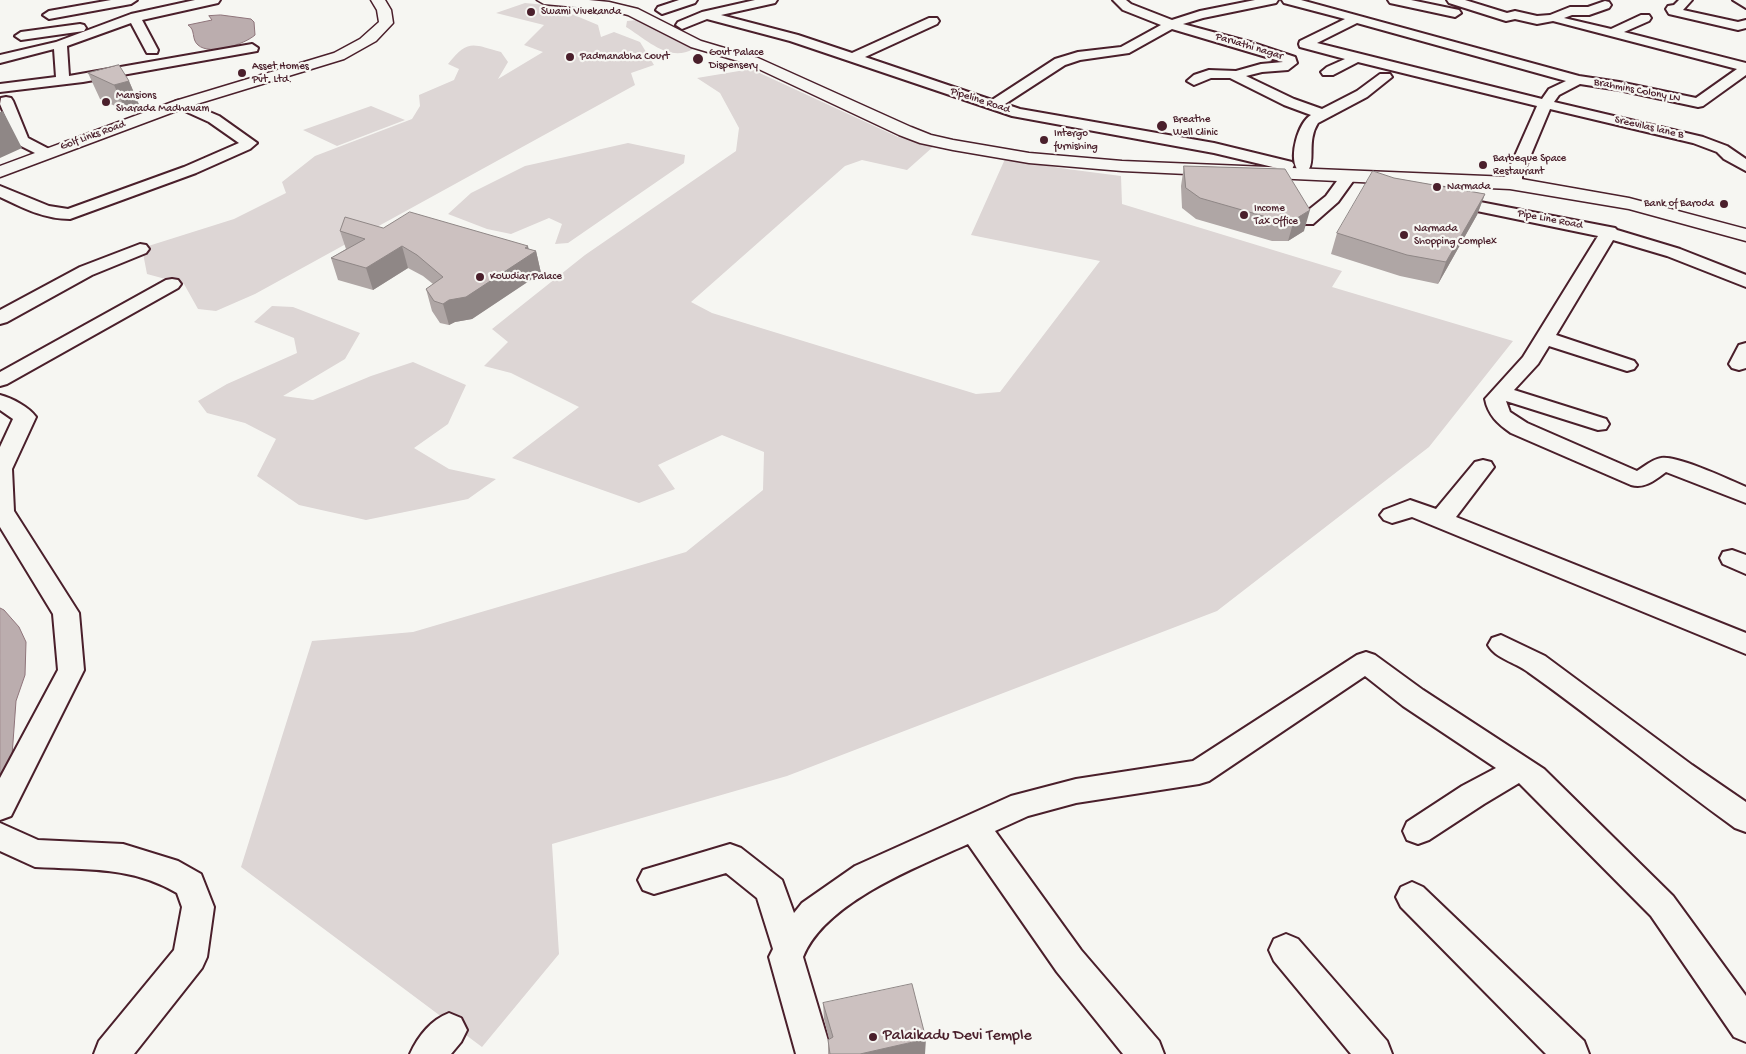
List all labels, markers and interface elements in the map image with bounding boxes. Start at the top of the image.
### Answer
place label: Swami Vivekanda [541,5,621,19]
marker: Swami Vivekanda [525,6,537,18]
street label: Parvathi nagar [1214,30,1284,64]
place label: Govt Palace Dispensery [709,46,764,72]
place label: Padmanabha Court [580,50,670,64]
marker: Padmanabha Court [564,51,576,63]
marker: Govt Palace Dispensery [691,52,705,66]
place label: Asset Homes Pvt. Ltd. [252,60,309,86]
marker: Asset Homes Pvt. Ltd. [236,67,248,79]
street label: Brahmins Colony LN [1593,76,1681,106]
street label: Pipeline Road [949,85,1011,117]
place label: Mansions Sharada Madhavam [116,89,209,115]
marker: Mansions Sharada Madhavam [100,96,112,108]
place label: Breathe Well Clinic [1173,113,1218,139]
street label: Sreevilas lane B [1613,114,1685,142]
street label: Golf Links Road [59,118,127,154]
marker: Breathe Well Clinic [1155,119,1169,133]
place label: Intergo furnishing [1054,127,1098,153]
marker: Intergo furnishing [1038,134,1050,146]
place label: Barbeque Space Restaurant [1493,152,1566,178]
marker: Barbeque Space Restaurant [1477,159,1489,171]
place label: Narmada [1447,180,1491,194]
marker: Narmada [1431,181,1443,193]
place label: Bank of Baroda [1644,197,1714,211]
marker: Bank of Baroda [1718,198,1730,210]
place label: Income Tax Office [1254,202,1298,228]
street label: Pipe Line Road [1516,207,1584,233]
marker: Income Tax Office [1238,209,1250,221]
place label: Narmada Shopping Complex [1414,222,1497,248]
marker: Narmada Shopping Complex [1398,229,1410,241]
place label: Kowdiar Palace [490,270,562,284]
marker: Kowdiar Palace [474,271,486,283]
place label: Palaikadu Devi Temple [883,1027,1032,1047]
marker: Palaikadu Devi Temple [867,1031,879,1043]

